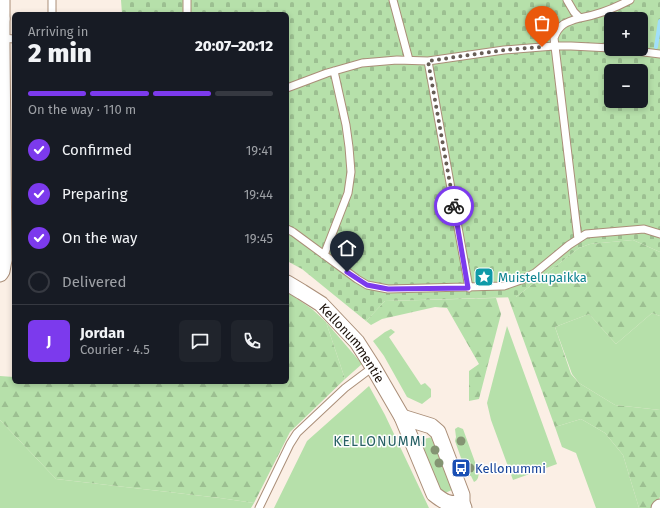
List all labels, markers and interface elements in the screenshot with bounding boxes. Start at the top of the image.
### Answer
pin [525,6,559,47]
icon: bag [531,12,553,34]
map controls [604,12,648,108]
button: + [604,12,648,56]
text: Arriving in [28,24,88,39]
text: 20:07–20:12 [195,37,273,55]
text: 2 min [28,38,92,69]
button: − [604,64,648,108]
text: On the way · 110 m [28,102,136,117]
icon: check [28,139,50,161]
text: Confirmed [62,141,132,159]
text: 19:41 [246,143,273,158]
icon: check [28,183,50,205]
text: Preparing [62,185,127,203]
courier [434,186,474,226]
text: 19:44 [244,187,273,202]
icon: bike [443,195,465,217]
icon: check [28,227,50,249]
text: On the way [62,229,137,247]
text: 19:45 [244,231,273,246]
pin [330,231,364,272]
icon: home [336,237,358,259]
place icon: Muistelupaikka [473,266,495,288]
place label: Muistelupaikka [498,270,587,285]
text: Delivered [62,273,126,291]
street label: Kellonummentie [316,300,388,385]
button: chat [179,320,221,362]
button: phone [231,320,273,362]
text: Jordan [80,324,125,342]
text: J [47,332,51,350]
text: Courier · 4.5 [80,342,150,357]
district label: KELLONUMMI [333,433,427,450]
bus stop icon: Kellonummi [450,457,472,479]
place label: Kellonummi [475,461,546,476]

